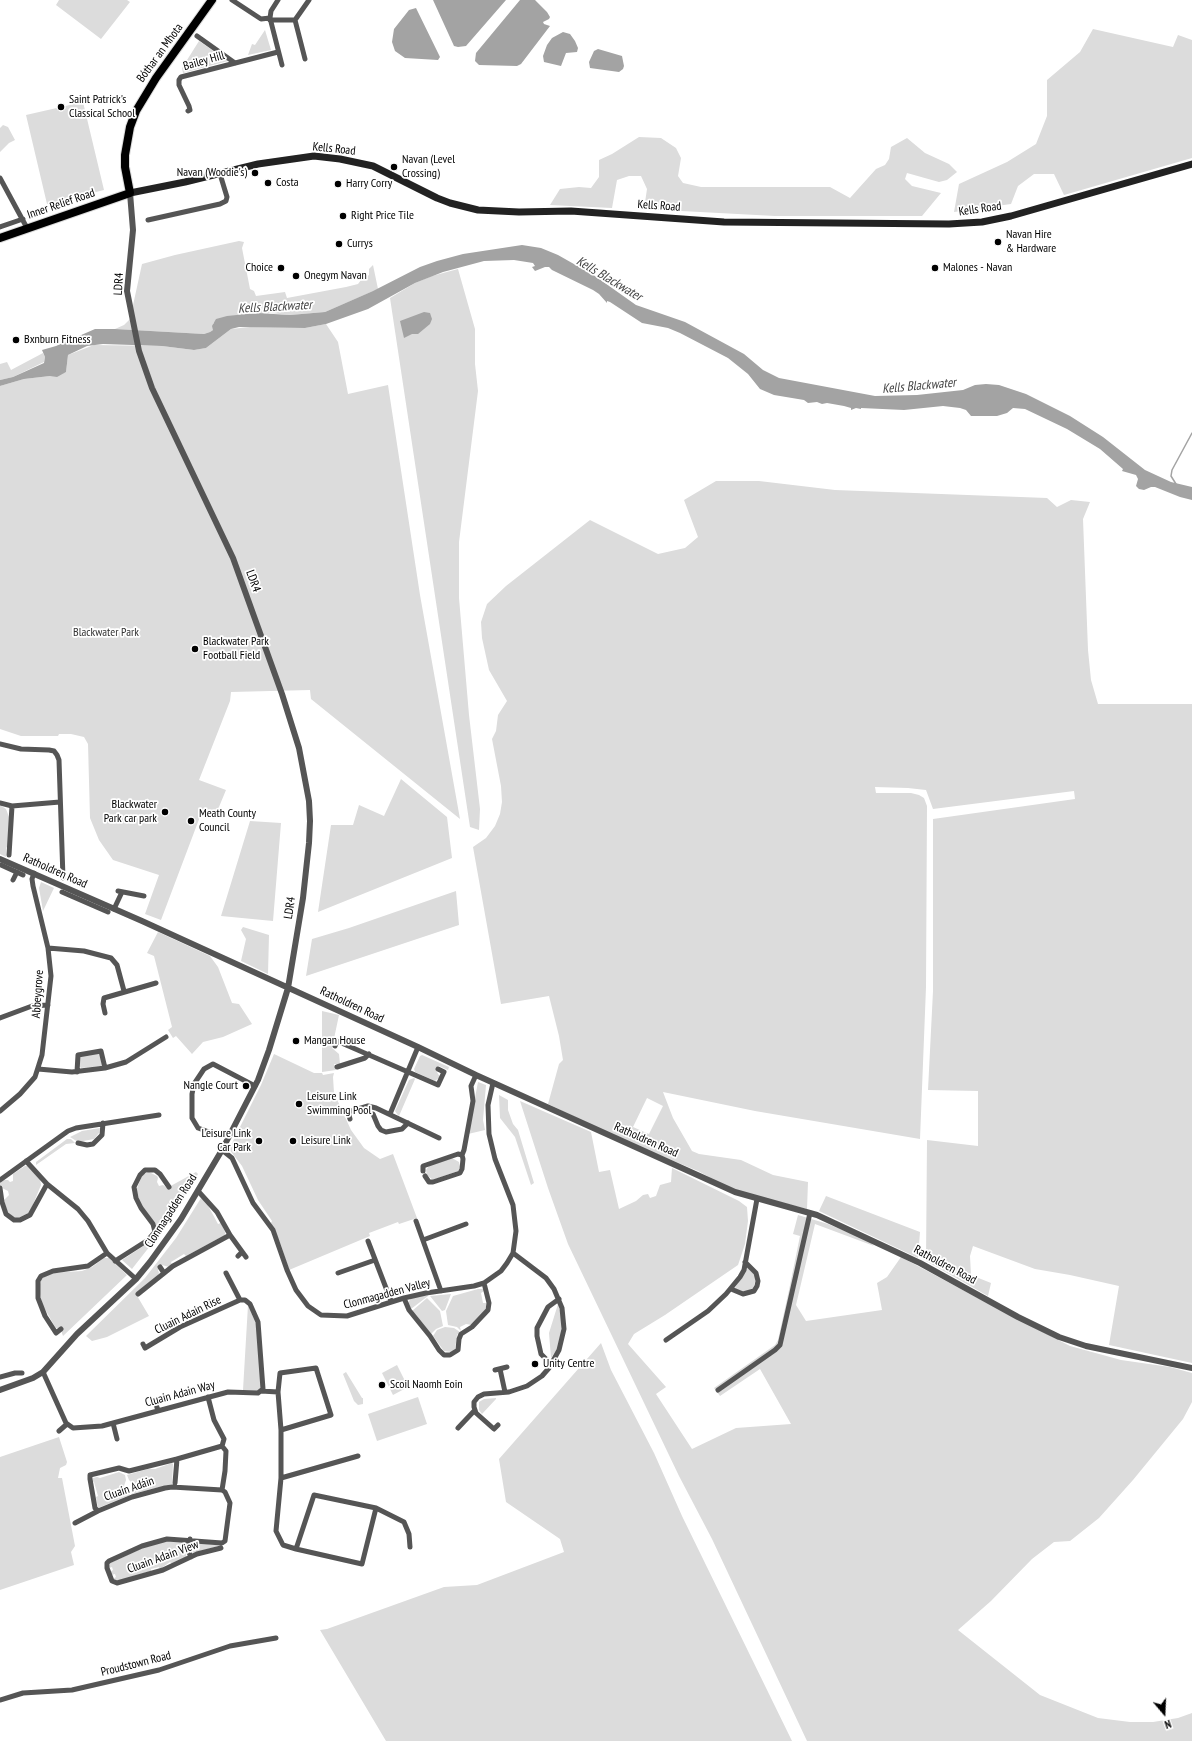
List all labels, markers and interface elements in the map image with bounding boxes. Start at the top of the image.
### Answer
street label: Bóthar an Mhota [134,21,186,85]
street label: Bailey Hill [182,48,226,74]
place label: Saint Patrick's Classical School [69,93,135,121]
marker: Saint Patrick's Classical School [56,102,66,112]
street label: Kells Road [312,140,356,158]
place label: Navan (Level Crossing) [402,153,455,181]
marker: Navan (Level Crossing) [389,162,399,172]
place label: Navan (Woodie's) [177,166,247,180]
marker: Navan (Woodie's) [250,168,260,178]
place label: Costa [276,176,298,190]
place label: Harry Corry [346,177,392,191]
marker: Costa [263,178,273,188]
marker: Harry Corry [333,179,343,189]
street label: Inner Relief Road [25,186,97,222]
street label: Kells Road [637,197,681,215]
street label: Kells Road [958,199,1002,219]
place label: Right Price Tile [351,209,414,223]
marker: Right Price Tile [338,211,348,221]
place label: Navan Hire & Hardware [1006,228,1056,256]
place label: Currys [347,237,373,251]
marker: Navan Hire & Hardware [993,237,1003,247]
marker: Currys [334,239,344,249]
water label: Kells Blackwater [573,253,645,305]
place label: Choice [245,261,273,275]
place label: Malones - Navan [943,261,1012,275]
marker: Choice [276,263,286,273]
marker: Malones - Navan [930,263,940,273]
place label: Onegym Navan [304,269,367,283]
marker: Onegym Navan [291,271,301,281]
street label: LDR4 [111,272,127,296]
water label: Kells Blackwater [238,297,312,317]
place label: Bxnburn Fitness [24,333,91,347]
marker: Bxnburn Fitness [11,335,21,345]
water label: Kells Blackwater [882,375,956,397]
street label: LDR4 [242,568,264,594]
park label: Blackwater Park [73,626,139,640]
place label: Blackwater Park Football Field [203,635,269,663]
marker: Blackwater Park Football Field [190,644,200,654]
place label: Blackwater Park car park [104,798,157,826]
marker: Blackwater Park car park [160,807,170,817]
place label: Meath County Council [199,807,256,835]
marker: Meath County Council [186,816,196,826]
street label: Ratholdren Road [21,850,89,892]
street label: LDR4 [281,896,299,920]
street label: Abbeygrove [29,969,47,1019]
street label: Ratholdren Road [318,984,386,1026]
place label: Mangan House [304,1034,365,1048]
marker: Mangan House [291,1036,301,1046]
place label: Nangle Court [184,1079,238,1093]
marker: Nangle Court [241,1081,251,1091]
place label: Leisure Link Swimming Pool [307,1090,371,1118]
marker: Leisure Link Swimming Pool [294,1099,304,1109]
street label: Ratholdren Road [612,1119,680,1161]
place label: Leisure Link Car Park [201,1127,251,1155]
place label: Leisure Link [301,1134,351,1148]
marker: Leisure Link Car Park [254,1136,264,1146]
marker: Leisure Link [288,1136,298,1146]
street label: Clonmagadden Road [142,1171,200,1251]
street label: Ratholdren Road [911,1242,979,1288]
street label: Clonmagadden Valley [342,1275,432,1313]
street label: Cluain Adain Rise [152,1293,224,1337]
place label: Unity Centre [543,1357,594,1371]
marker: Unity Centre [530,1359,540,1369]
street label: Cluain Adain Way [143,1378,217,1410]
place label: Scoil Naomh Eoin [390,1378,463,1392]
marker: Scoil Naomh Eoin [377,1380,387,1390]
street label: Cluain Adáin [102,1474,156,1504]
street label: Cluain Adain View [125,1537,201,1577]
street label: Proudstown Road [99,1648,173,1680]
north arrow [1144,1693,1184,1733]
text: N [1163,1717,1173,1732]

